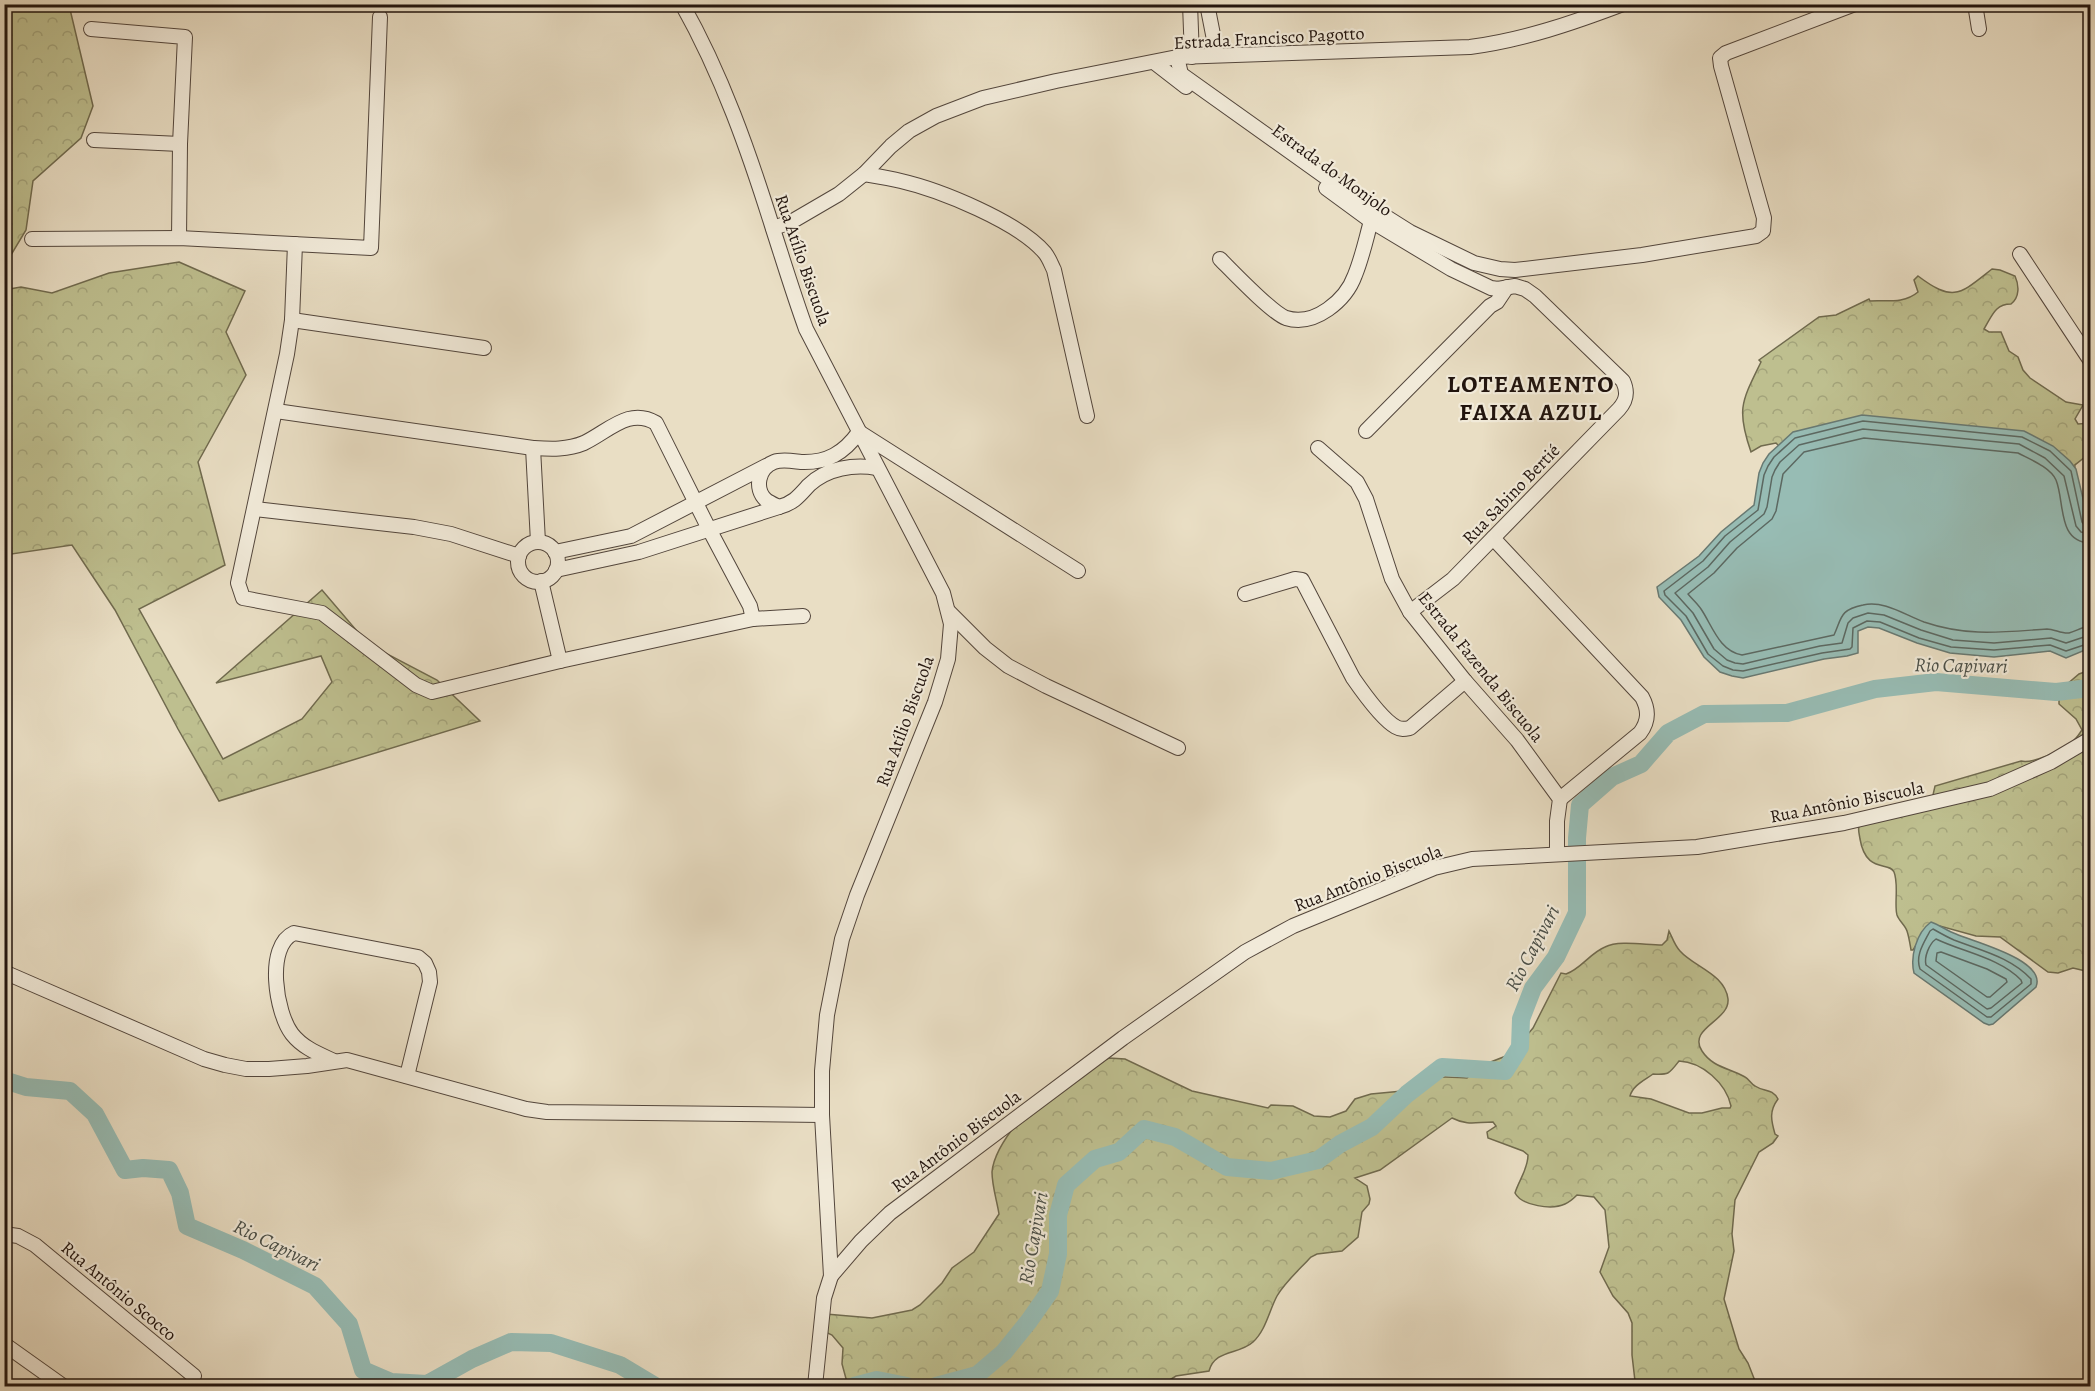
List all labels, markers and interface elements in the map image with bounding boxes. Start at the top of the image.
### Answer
street label: Estrada Francisco Pagotto [1173,21,1365,55]
street label: Estrada do Monjolo [1267,118,1397,222]
street label: Rua Atílio Biscuola [769,191,837,330]
district label: LOTEAMENTO FAIXA AZUL [1447,368,1615,428]
street label: Rua Sabino Bertié [1457,439,1565,549]
street label: Estrada Fazenda Biscuola [1413,587,1550,748]
water label: Rio Capivari [1914,651,2008,680]
street label: Rua Atílio Biscuola [870,652,940,790]
street label: Rua Antônio Biscuola [1768,775,1927,829]
street label: Rua Antônio Biscuola [1291,839,1446,917]
water label: Rio Capivari [1499,901,1566,996]
street label: Rua Antônio Biscuola [886,1084,1026,1198]
water label: Rio Capivari [1012,1190,1055,1286]
water label: Rio Capivari [229,1213,325,1278]
street label: Rua Antônio Scocco [56,1236,182,1346]

